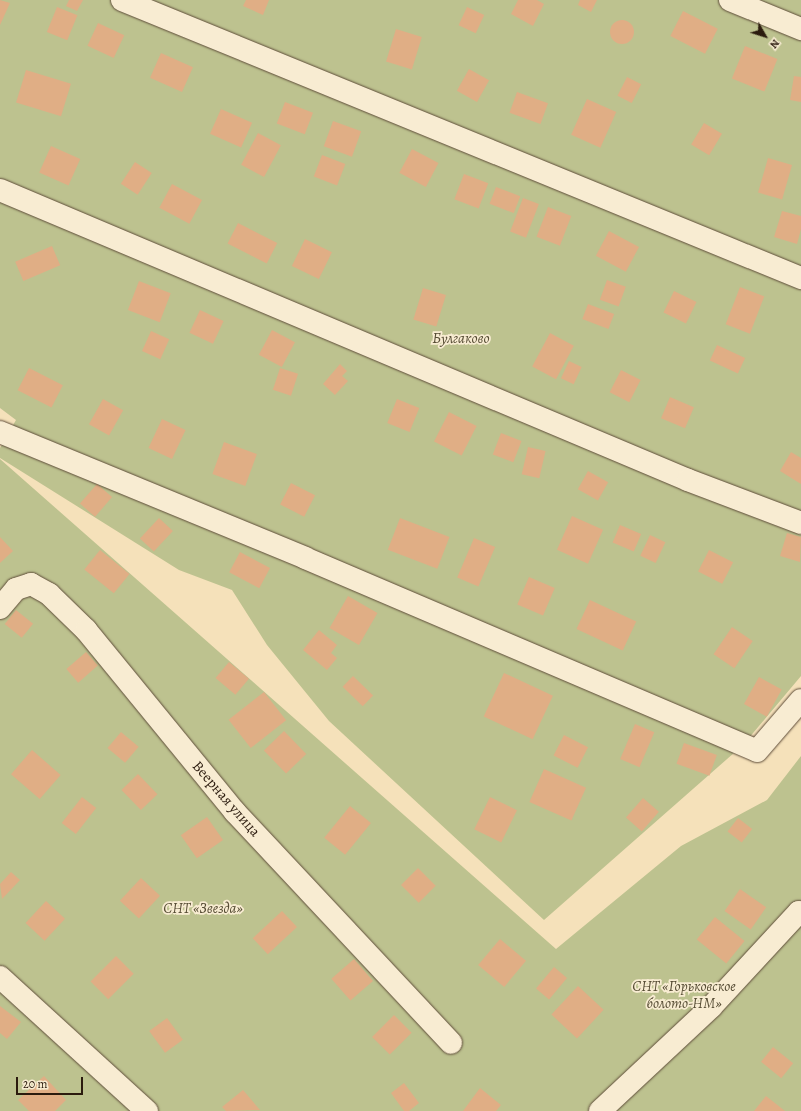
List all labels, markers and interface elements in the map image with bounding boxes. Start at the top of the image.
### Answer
north arrow [745,16,785,56]
text: N [766,36,783,52]
park label: Булгаково [432,330,490,348]
street label: Веерная улица [188,757,264,841]
park label: СНТ «Звезда» [163,900,243,918]
park label: СНТ «Горьковское болото-НМ» [632,977,736,1012]
scale bar [18,1069,85,1095]
text: 20 m [23,1076,47,1092]

